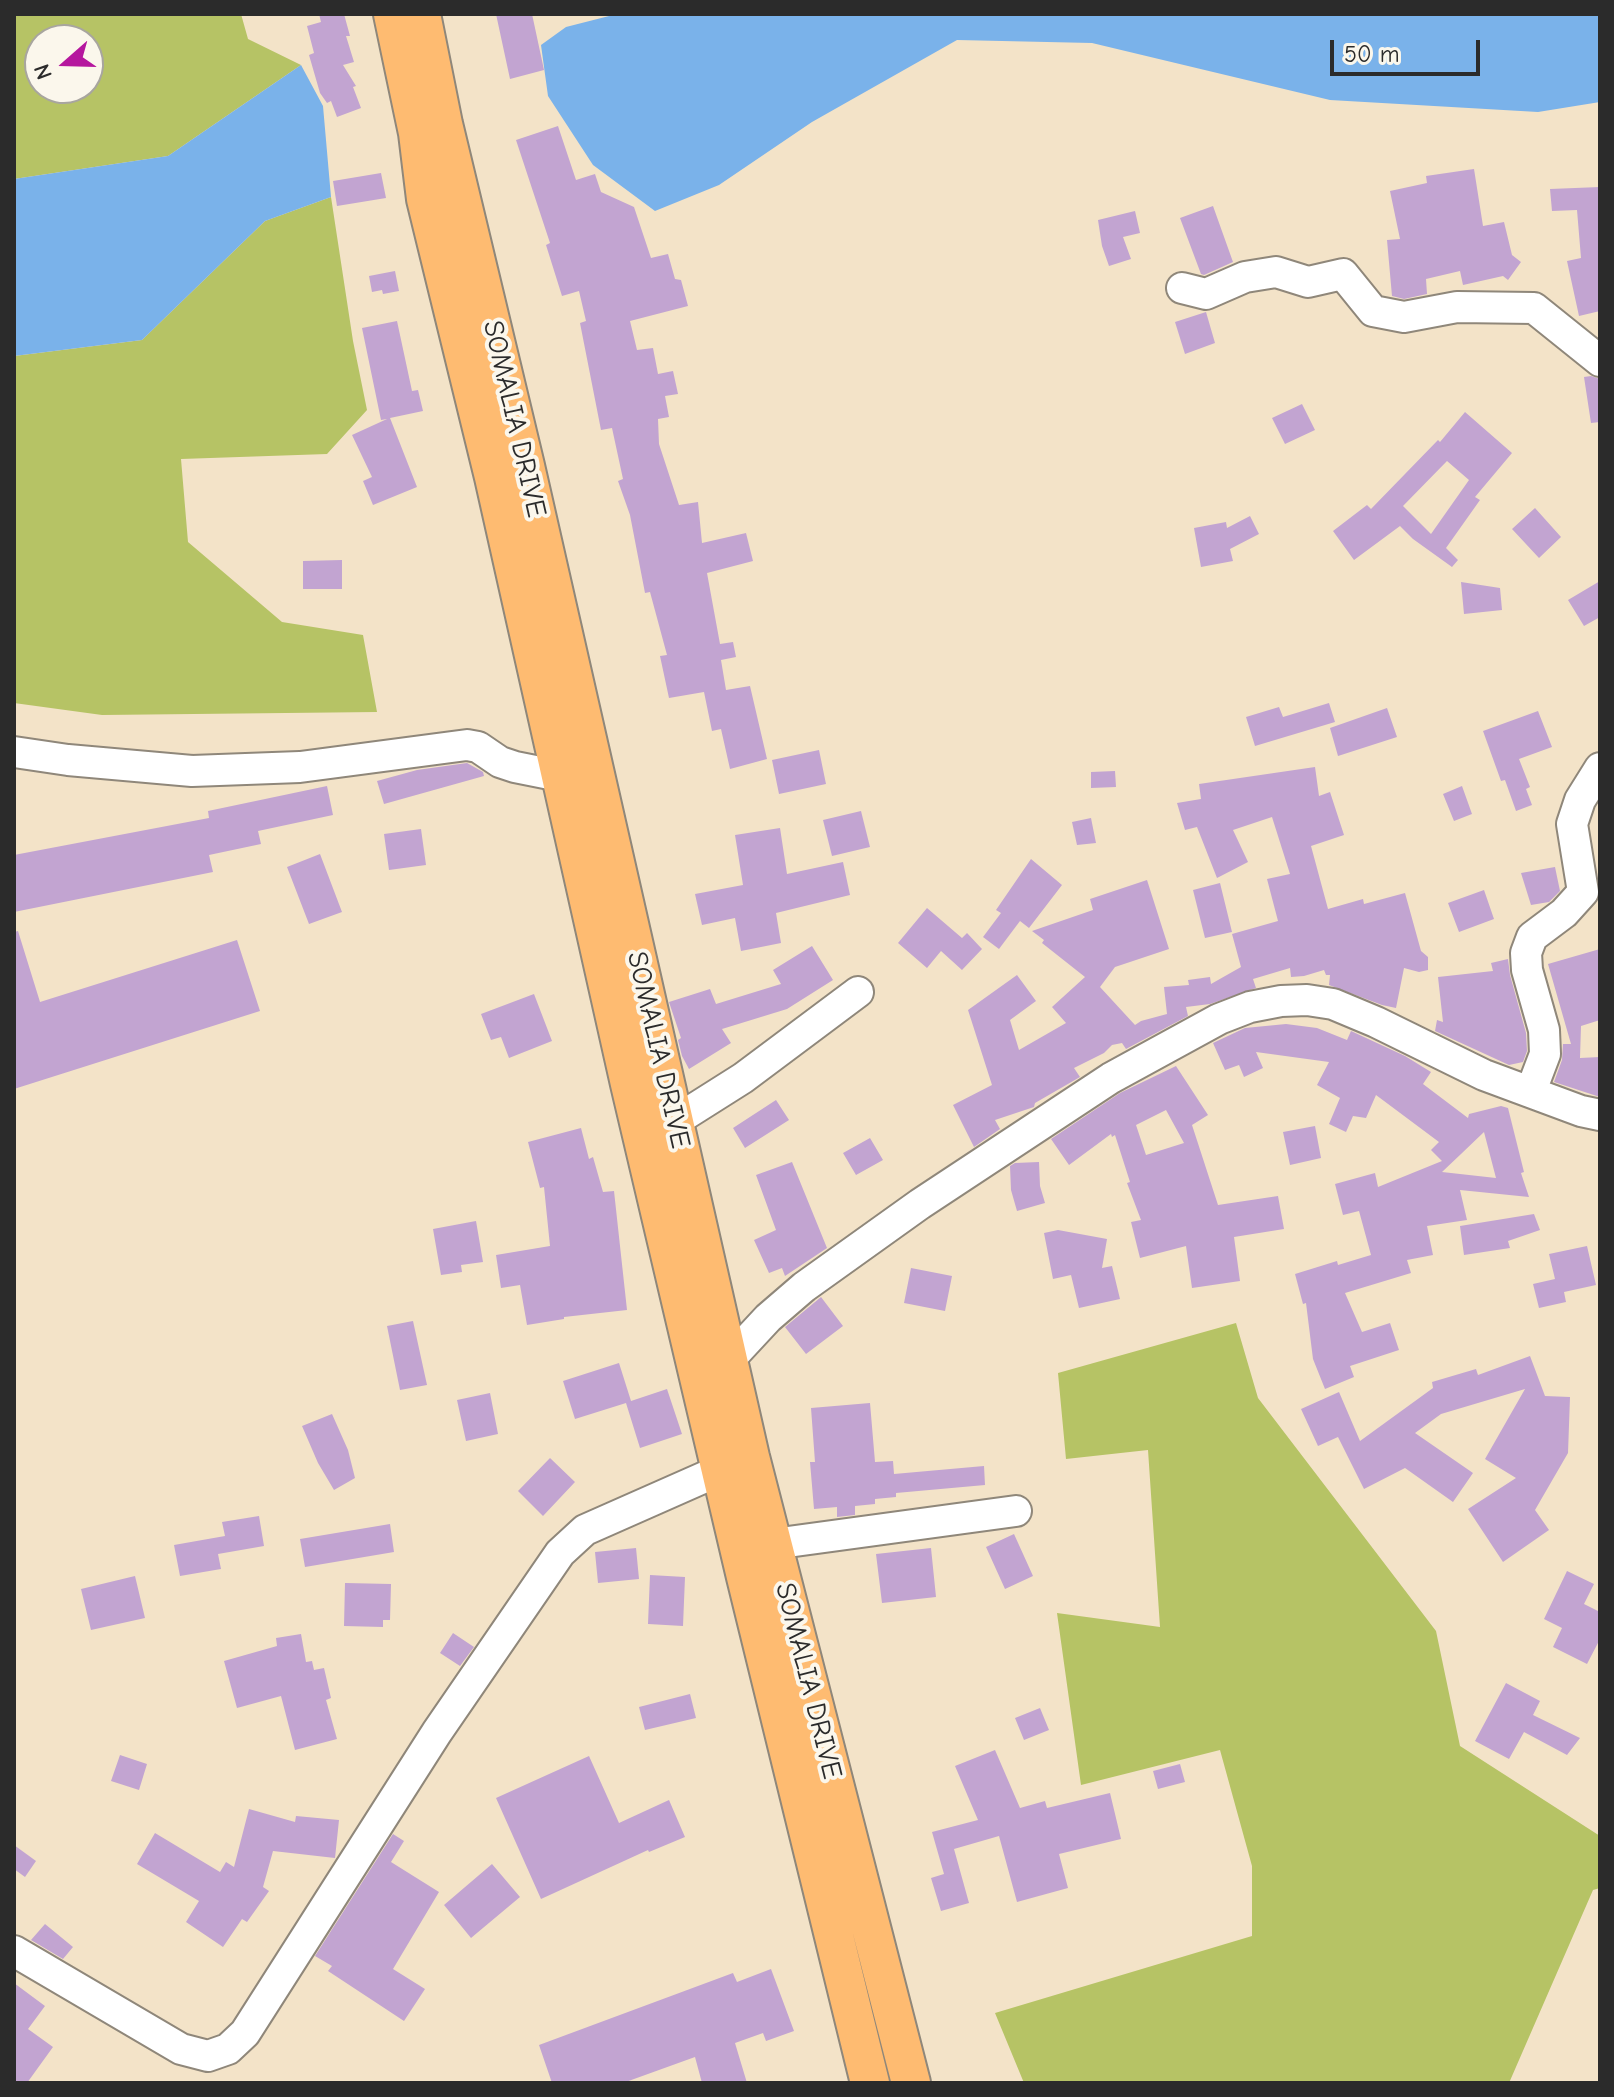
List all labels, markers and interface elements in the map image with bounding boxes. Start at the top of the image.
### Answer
north arrow [24,24,104,104]
scale bar [1334,24,1484,74]
text: 50 m [1344,40,1400,68]
text: N [29,60,58,83]
street label: SOMALIA DRIVE [475,317,553,521]
street label: SOMALIA DRIVE [619,948,697,1152]
street label: SOMALIA DRIVE [767,1579,849,1783]

